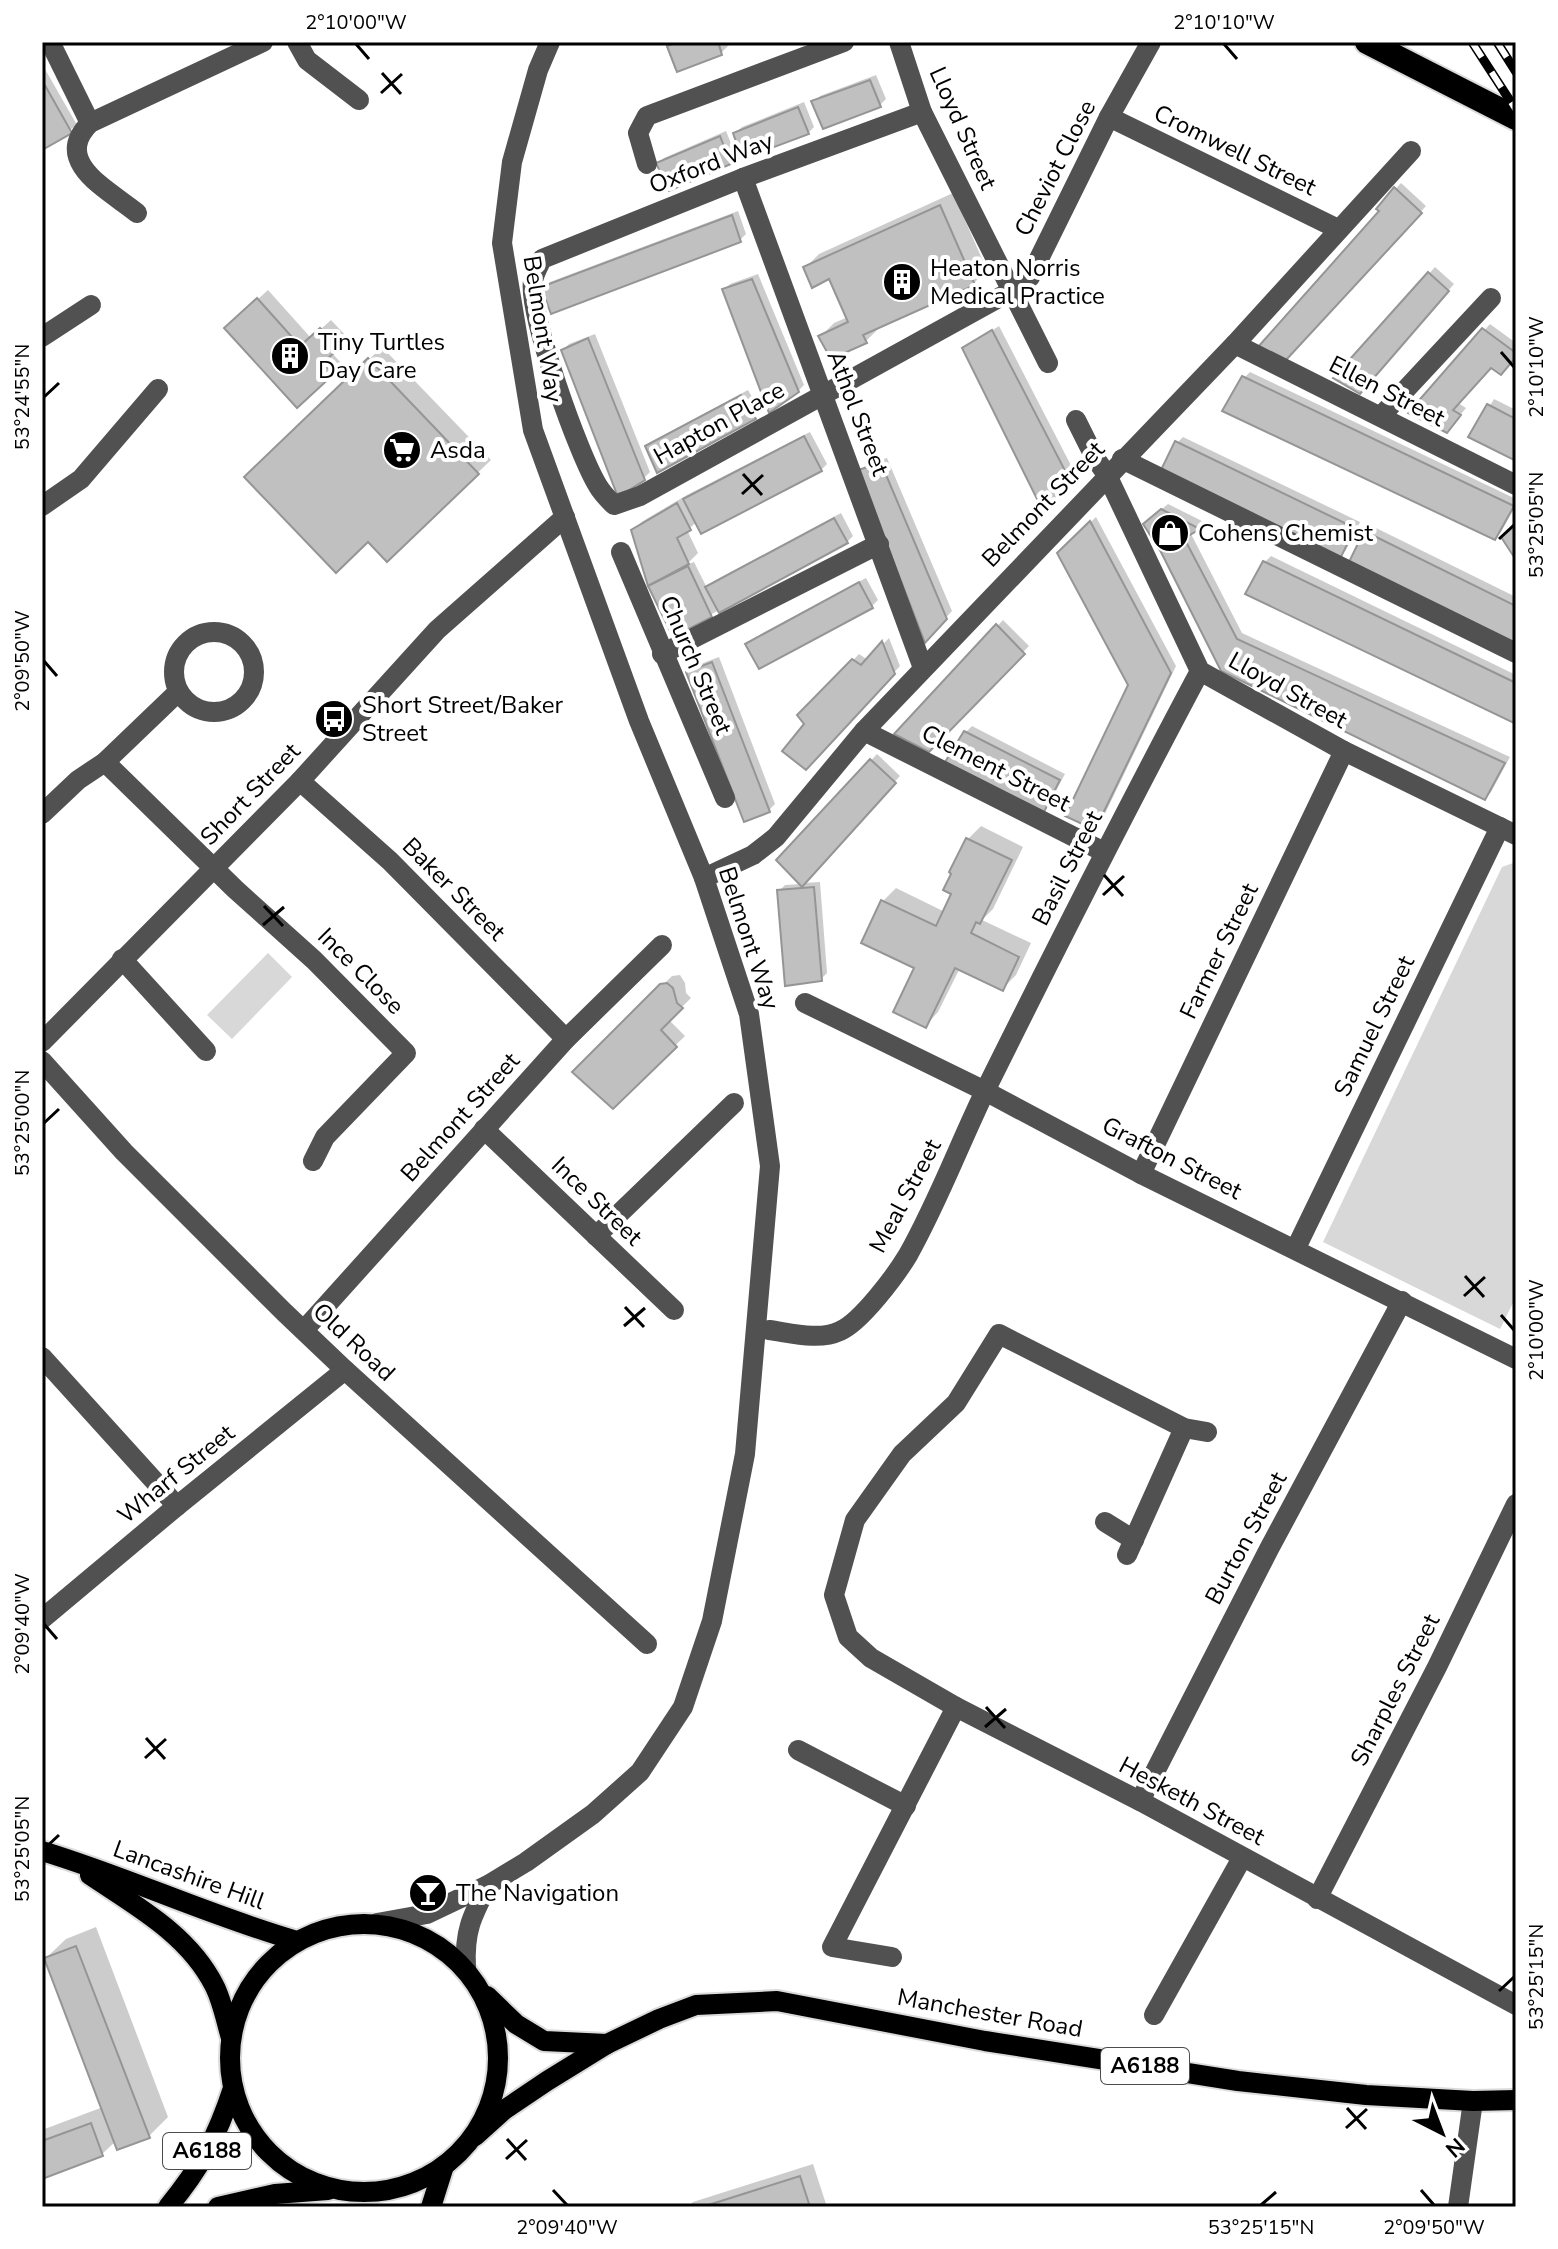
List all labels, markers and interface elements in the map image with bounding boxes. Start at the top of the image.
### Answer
text: 2°10'00"W [305,9,407,36]
text: 2°10'10"W [1173,9,1275,36]
street label: Lloyd Street [922,62,1004,195]
street label: Cheviot Close [1007,94,1103,242]
street label: Cromwell Street [1148,97,1322,203]
street label: Oxford Way [644,124,778,201]
place label: Heaton Norris Medical Practice [930,252,1105,312]
street label: Belmont Way [516,253,570,405]
building icon: Heaton Norris Medical Practice [881,261,923,303]
text: 2°10'10"W [1523,316,1550,418]
place label: Tiny Turtles Day Care [318,326,445,386]
building icon: Tiny Turtles Day Care [269,335,311,377]
text: 53°24'55"N [9,344,36,450]
street label: Athol Street [820,346,897,481]
street label: Ellen Street [1324,348,1451,434]
street label: Hapton Place [648,374,790,472]
supermarket icon: Asda [381,429,423,471]
place label: Asda [430,434,486,466]
street label: Belmont Street [975,434,1112,574]
text: 53°25'05"N [1523,472,1550,578]
shop icon: Cohens Chemist [1149,512,1191,554]
place label: Cohens Chemist [1198,517,1373,549]
street label: Church Street [652,591,740,740]
text: 2°09'50"W [9,610,36,712]
street label: Lloyd Street [1223,644,1354,736]
place label: Short Street/Baker Street [362,689,563,749]
bus stop icon: Short Street/Baker Street [313,698,355,740]
street label: Clement Street [916,717,1076,820]
street label: Short Street [193,735,307,852]
street label: Basil Street [1024,805,1110,931]
street label: Baker Street [395,830,513,948]
street label: Belmont Way [711,863,787,1014]
street label: Farmer Street [1172,877,1266,1024]
street label: Ince Close [311,921,411,1021]
street label: Samuel Street [1326,950,1422,1102]
street label: Belmont Street [393,1045,527,1189]
text: 53°25'00"N [9,1070,36,1176]
street label: Grafton Street [1097,1109,1248,1207]
street label: Meal Street [862,1133,949,1259]
street label: Ince Street [544,1150,650,1253]
text: 2°10'00"W [1523,1279,1550,1381]
street label: Old Road [306,1296,402,1388]
street label: Wharf Street [111,1417,242,1531]
street label: Burton Street [1198,1466,1295,1610]
text: 2°09'40"W [9,1573,36,1675]
street label: Sharples Street [1343,1608,1447,1772]
street label: Hesketh Street [1114,1749,1271,1853]
text: 53°25'05"N [9,1796,36,1902]
street label: Lancashire Hill [109,1833,269,1917]
bar icon: The Navigation [407,1872,449,1914]
place label: The Navigation [456,1877,619,1909]
text: 53°25'15"N [1523,1924,1550,2030]
street label: Manchester Road [895,1981,1085,2045]
road number: A6188 [1101,2048,1189,2084]
north arrow [1402,2093,1482,2173]
text: N [1439,2130,1471,2164]
road number: A6188 [163,2133,251,2169]
text: 2°09'40"W [516,2214,618,2241]
text: 53°25'15"N [1208,2214,1314,2241]
text: 2°09'50"W [1383,2214,1485,2241]

